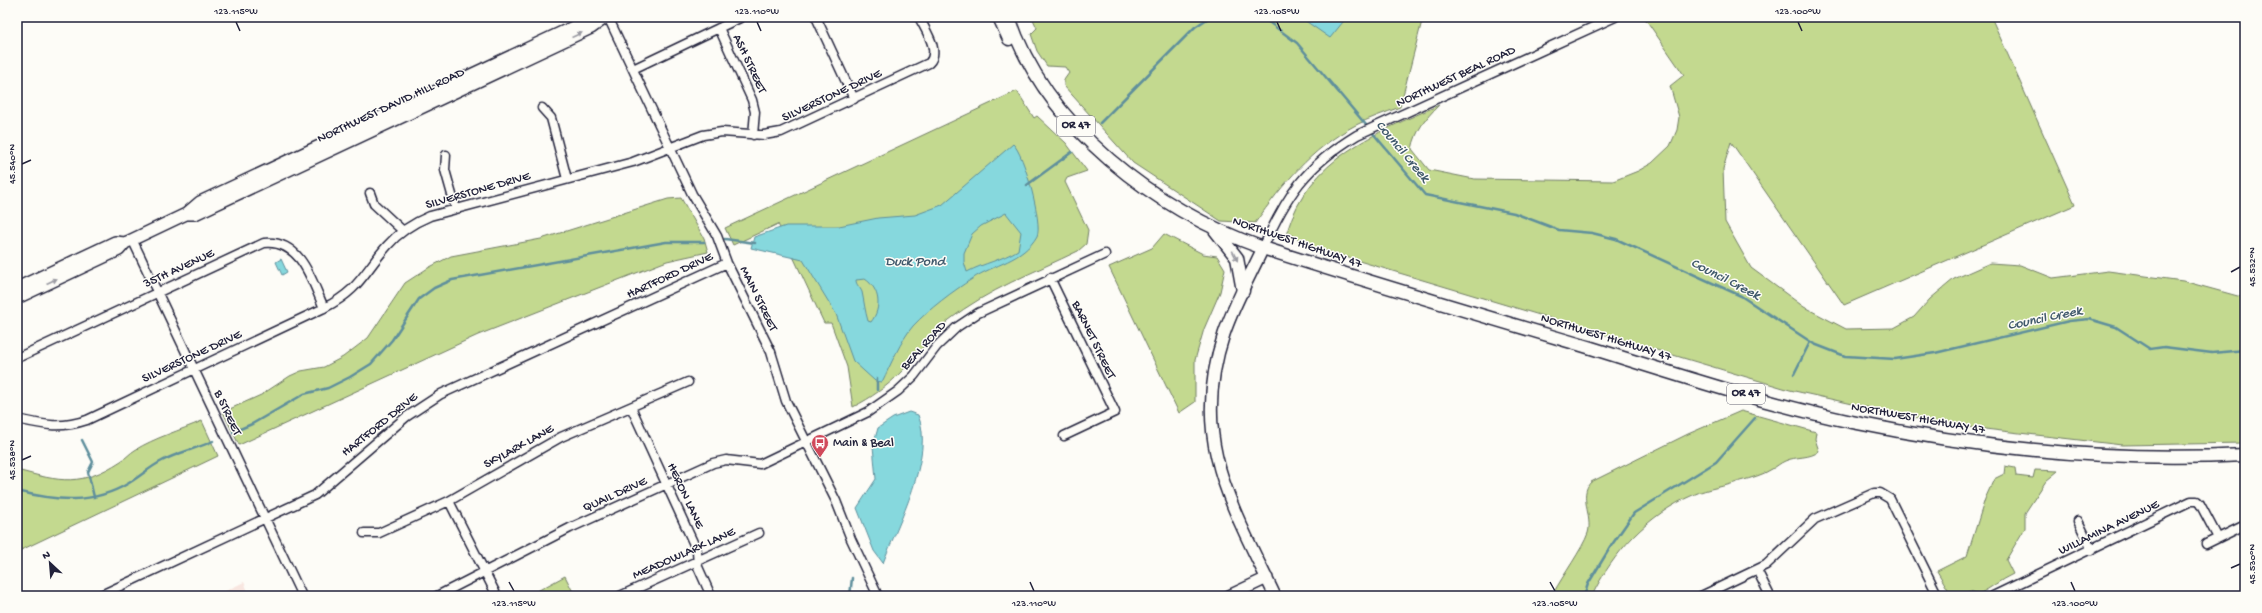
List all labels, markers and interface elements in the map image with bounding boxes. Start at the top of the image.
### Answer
text: 123.115°W [213,6,258,18]
text: 123.110°W [734,6,780,18]
text: 123.105°W [1253,6,1300,18]
text: 123.100°W [1774,6,1821,18]
one-way arrow [571,32,582,38]
street label: ASH STREET [729,32,770,97]
street label: NORTHWEST BEAL ROAD [1394,43,1518,111]
street label: NORTHWEST DAVID HILL ROAD [315,65,468,147]
street label: SILVERSTONE DRIVE [780,66,885,126]
road number: OR 47 [1057,116,1095,136]
water label: Council Creek [1371,118,1434,188]
text: 45.540°N [7,144,19,184]
street label: SILVERSTONE DRIVE [424,169,533,213]
street label: NORTHWEST HIGHWAY 47 [1230,214,1365,273]
street label: 35TH AVENUE [140,246,218,292]
text: 45.532°N [2247,247,2259,287]
street label: HARTFORD DRIVE [624,249,716,303]
one-way arrow [1232,250,1238,262]
water label: Duck Pond [885,254,947,271]
water label: Council Creek [1687,255,1764,306]
street label: MAIN STREET [736,264,781,335]
one-way arrow [47,278,58,284]
street label: BARNET STREET [1067,298,1119,382]
water label: Council Creek [2006,302,2085,335]
street label: NORTHWEST HIGHWAY 47 [1539,311,1674,365]
street label: BEAL ROAD [897,318,950,374]
street label: SILVERSTONE DRIVE [140,327,245,387]
road number: OR 47 [1727,384,1765,404]
street label: B STREET [209,387,245,439]
street label: HARTFORD DRIVE [339,389,422,460]
street label: NORTHWEST HIGHWAY 47 [1850,400,1987,438]
street label: SKYLARK LANE [481,421,557,472]
bus stop icon: Main & Beal [810,433,830,458]
place label: Main & Beal [833,436,894,451]
text: 45.538°N [7,439,19,480]
street label: HERON LANE [663,461,707,532]
street label: QUAIL DRIVE [581,474,650,516]
street label: WILLAMINA AVENUE [2056,497,2162,559]
street label: MEADOWLARK LANE [630,524,738,583]
north arrow [30,543,70,583]
text: 45.530°N [2247,543,2259,584]
text: N [41,549,52,563]
text: 123.115°W [491,598,536,610]
text: 123.110°W [1011,598,1057,610]
text: 123.105°W [1531,598,1578,610]
text: 123.100°W [2051,598,2098,610]

